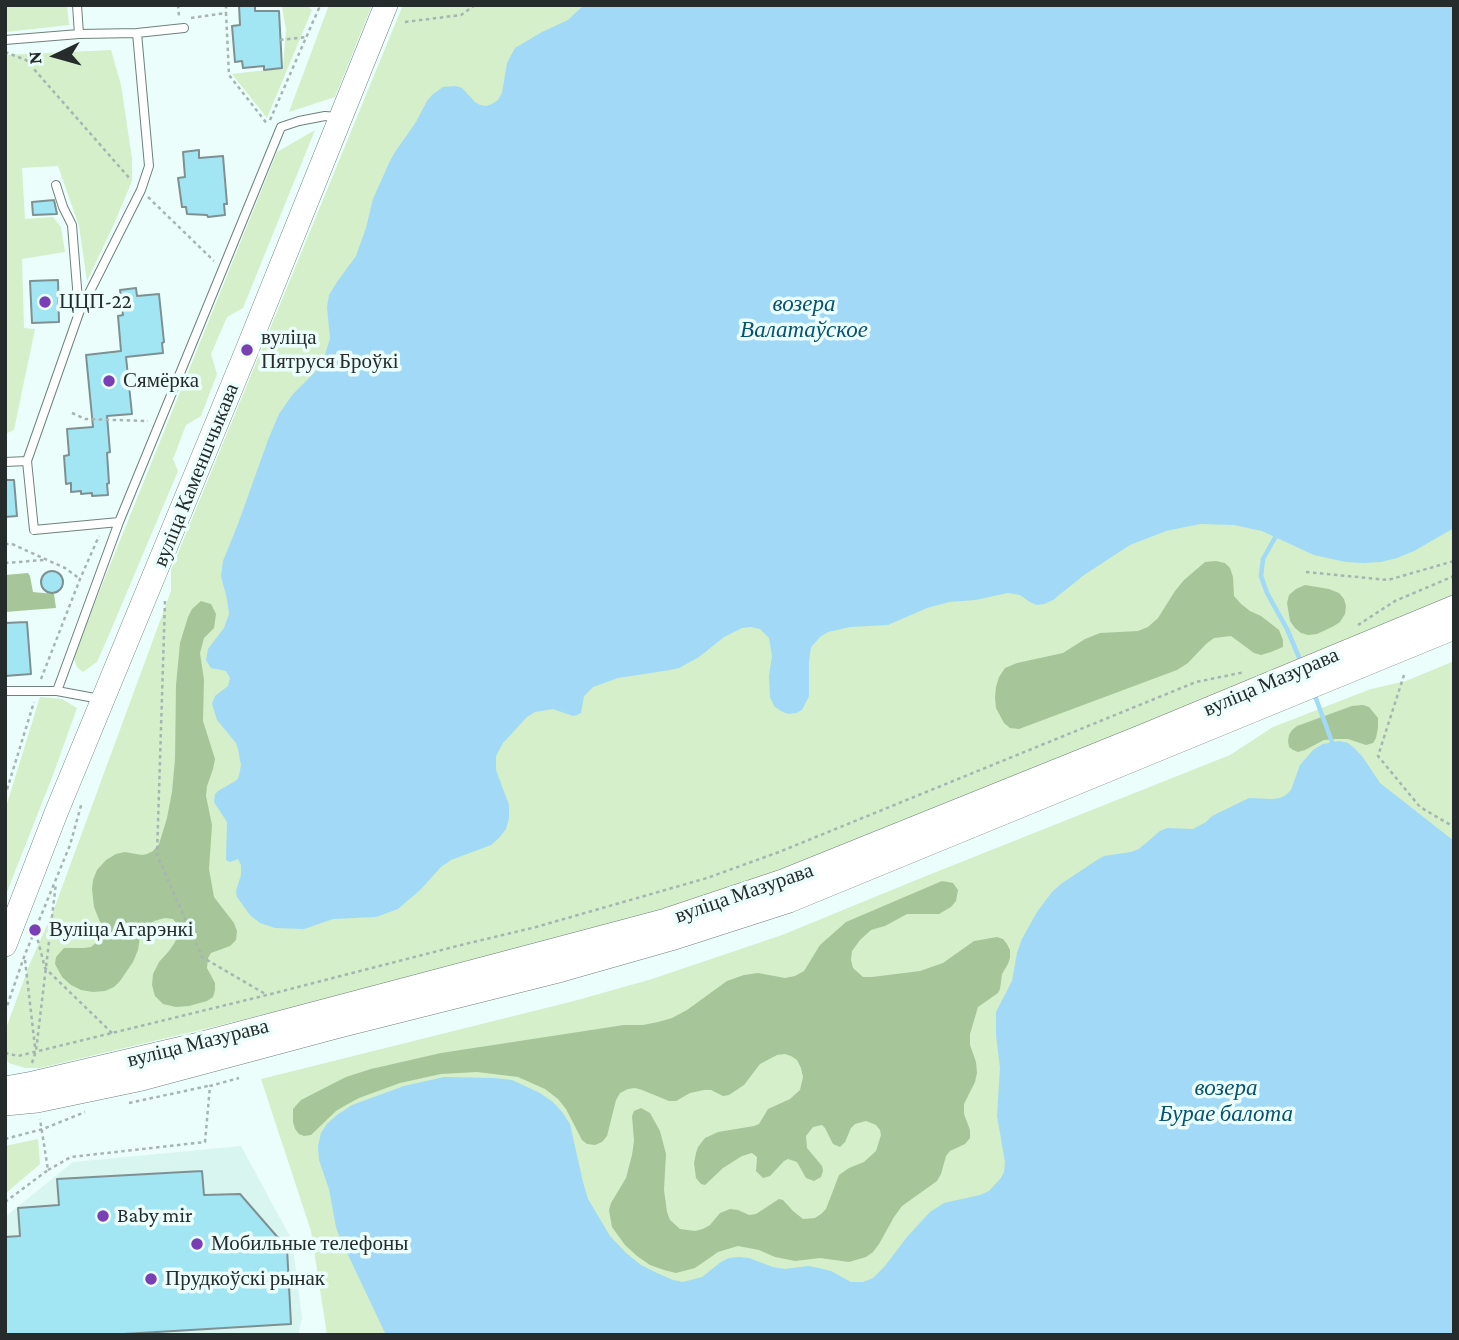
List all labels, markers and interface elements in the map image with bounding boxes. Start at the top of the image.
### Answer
north arrow [21,21,91,91]
text: N [24,51,46,65]
place label: ЦЦП-22 [59,289,132,315]
water label: возера Валатаўское [740,290,868,344]
marker: ЦЦП-22 [37,294,53,310]
place label: вуліца Пятруся Броўкі [261,325,398,375]
marker: вуліца Пятруся Броўкі [239,342,255,358]
place label: Сямёрка [123,368,199,394]
marker: Сямёрка [101,373,117,389]
street label: вуліца Каменшчыкава [148,380,244,570]
street label: вуліца Мазурава [1199,642,1343,722]
street label: вуліца Мазурава [671,858,817,928]
place label: Вуліца Агарэнкі [49,917,194,943]
marker: Вуліца Агарэнкі [27,922,43,938]
street label: вуліца Мазурава [125,1013,271,1073]
water label: возера Бурае балота [1159,1074,1293,1128]
place label: Baby mir [117,1203,192,1229]
marker: Baby mir [95,1208,111,1224]
place label: Мобильные телефоны [211,1231,408,1257]
marker: Мобильные телефоны [189,1236,205,1252]
place label: Прудкоўскі рынак [165,1266,325,1292]
marker: Прудкоўскі рынак [143,1271,159,1287]

